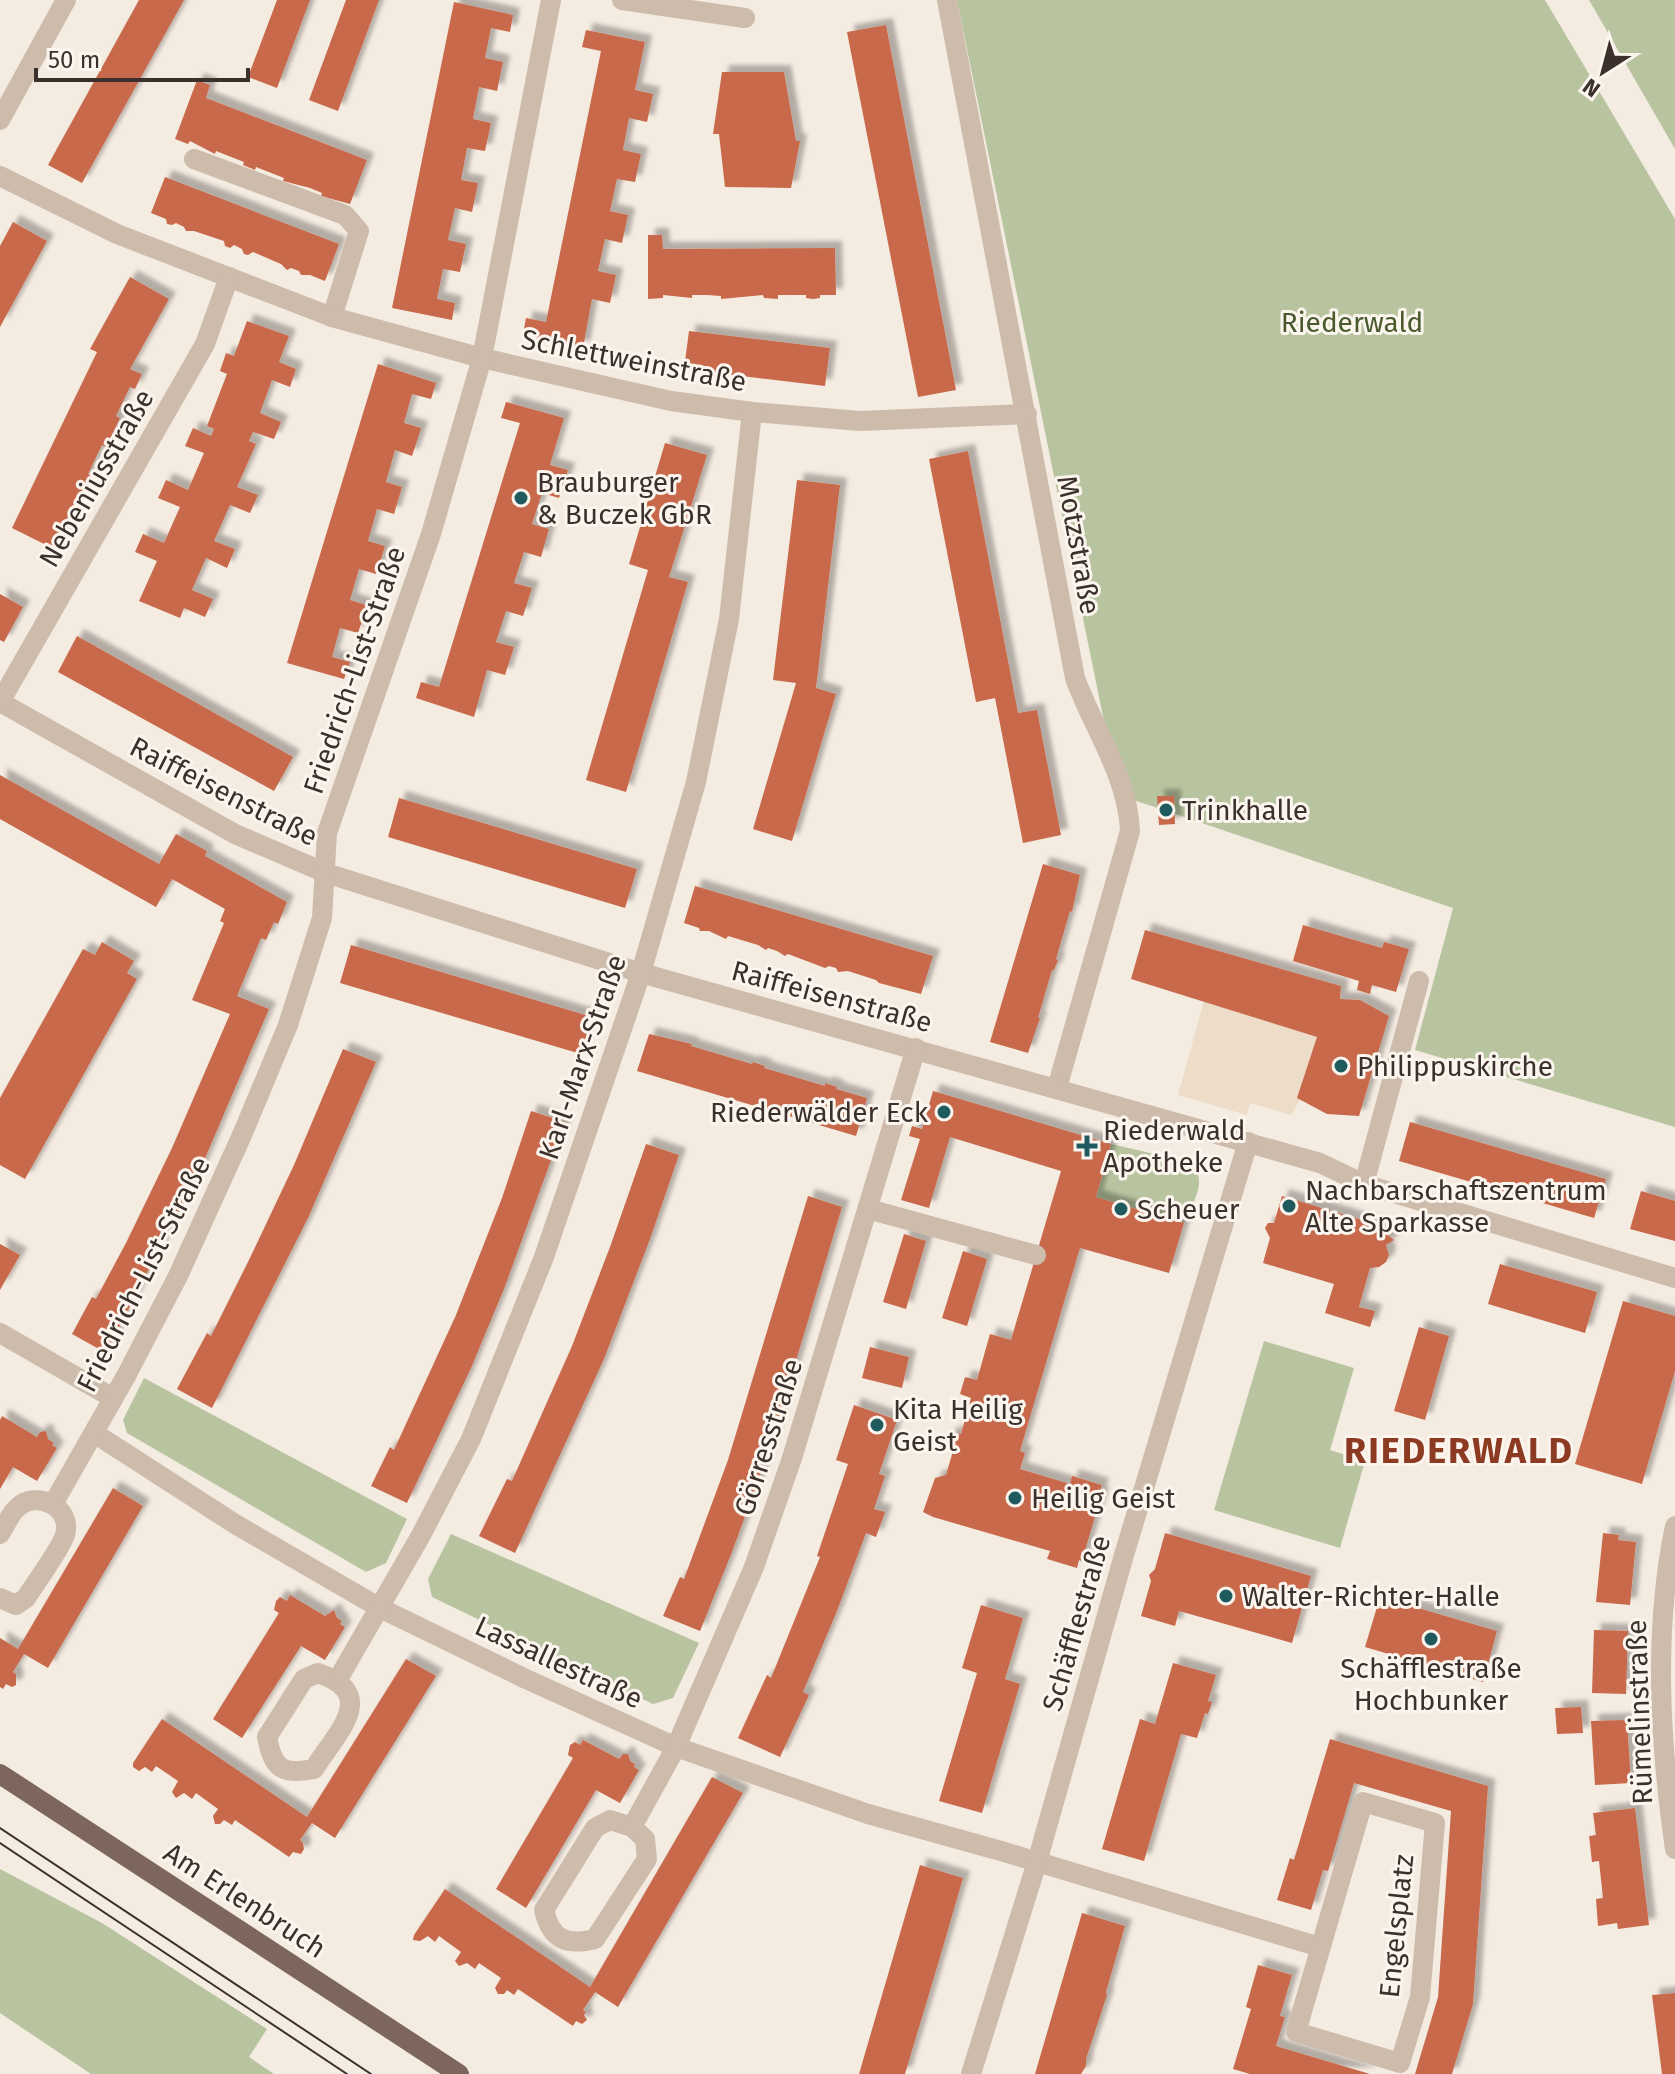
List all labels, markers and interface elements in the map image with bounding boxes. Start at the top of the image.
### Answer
scale bar [36,32,248,82]
north arrow [1563,32,1643,112]
text: 50 m [48,46,100,74]
text: N [1578,73,1605,103]
park label: Riederwald [1281,306,1423,339]
street label: Schlettweinstraße [519,323,749,398]
street label: Nebeniusstraße [32,383,161,573]
place label: Brauburger & Buczek GbR [537,466,712,531]
street label: Motzstraße [1050,473,1107,617]
marker: Brauburger & Buczek GbR [512,489,530,507]
street label: Friedrich-List-Straße [297,542,412,798]
street label: Raiffeisenstraße [124,730,323,853]
place label: Trinkhalle [1182,794,1308,827]
marker: Trinkhalle [1157,801,1175,819]
street label: Karl-Marx-Straße [532,950,633,1164]
street label: Raiffeisenstraße [728,954,936,1039]
place label: Philippuskirche [1357,1050,1553,1083]
marker: Philippuskirche [1332,1057,1350,1075]
place label: Riederwälder Eck [710,1096,929,1129]
marker: Riederwälder Eck [935,1103,953,1121]
place label: Riederwald Apotheke [1103,1114,1245,1179]
marker: Riederwald Apotheke [1078,1137,1096,1155]
street label: Friedrich-List-Straße [70,1151,217,1397]
place label: Nachbarschaftszentrum Alte Sparkasse [1305,1174,1607,1239]
place label: Scheuer [1137,1193,1240,1226]
marker: Nachbarschaftszentrum Alte Sparkasse [1280,1197,1298,1215]
marker: Scheuer [1112,1200,1130,1218]
street label: Görresstraße [728,1355,809,1520]
place label: Kita Heilig Geist [893,1393,1023,1458]
marker: Kita Heilig Geist [868,1416,886,1434]
district label: RIEDERWALD [1344,1429,1574,1473]
place label: Heilig Geist [1031,1482,1176,1515]
marker: Heilig Geist [1006,1489,1024,1507]
street label: Schäfflestraße [1036,1531,1117,1715]
place label: Walter-Richter-Halle [1242,1580,1500,1613]
marker: Walter-Richter-Halle [1217,1587,1235,1605]
street label: Lassallestraße [470,1609,648,1716]
street label: Rümelinstraße [1620,1619,1659,1805]
marker: Schäfflestraße Hochbunker [1422,1630,1440,1648]
place label: Schäfflestraße Hochbunker [1340,1652,1522,1717]
street label: Am Erlenbruch [158,1836,332,1965]
street label: Engelsplatz [1373,1853,1420,1999]

